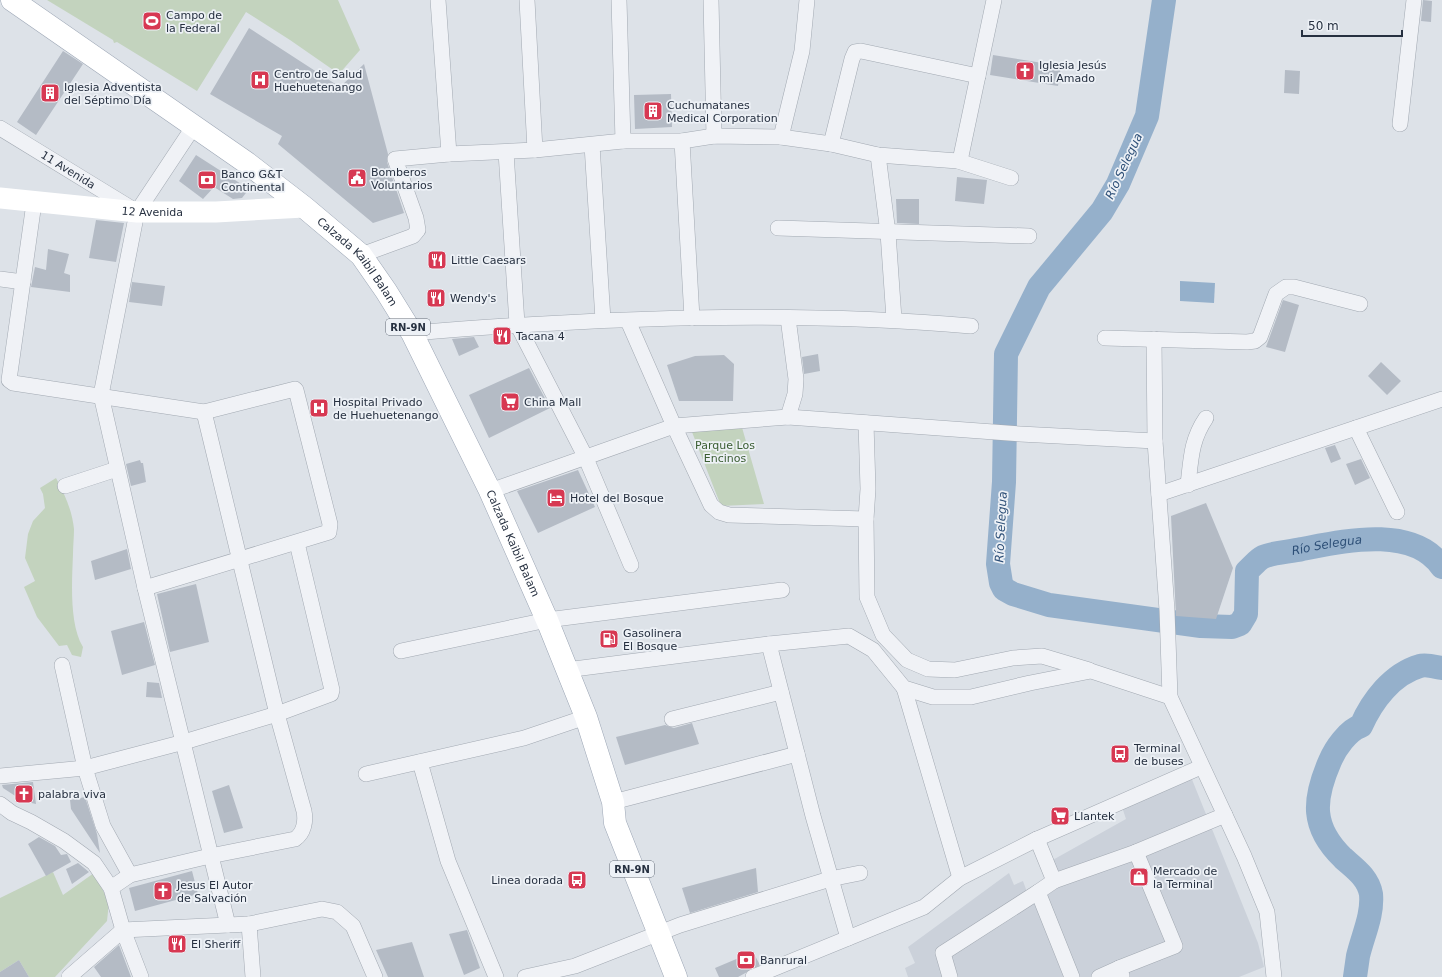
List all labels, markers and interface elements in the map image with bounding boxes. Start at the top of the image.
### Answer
place label: Campo de la Federal [166,9,222,35]
sports icon: Campo de la Federal [141,10,163,32]
scale bar [1302,12,1402,38]
text: 50 m [1308,19,1339,33]
place label: Iglesia Jesús mi Amado [1039,59,1107,85]
church icon: Iglesia Jesús mi Amado [1014,60,1036,82]
place label: Centro de Salud Huehuetenango [274,68,362,94]
hospital icon: Centro de Salud Huehuetenango [249,69,271,91]
place label: Iglesia Adventista del Séptimo Día [64,81,162,107]
building icon: Iglesia Adventista del Séptimo Día [39,82,61,104]
place label: Cuchumatanes Medical Corporation [667,99,778,125]
building icon: Cuchumatanes Medical Corporation [642,100,664,122]
water label: Río Selegua [1103,131,1145,201]
street label: 11 Avenida [38,149,98,192]
place label: Bomberos Voluntarios [371,166,433,192]
public building icon: Bomberos Voluntarios [346,167,368,189]
place label: Banco G&T Continental [221,168,285,194]
bank icon: Banco G&T Continental [196,169,218,191]
street label: 12 Avenida [121,204,183,219]
street label: Calzada Kaibil Balam [314,215,400,309]
restaurant icon: Little Caesars [426,249,448,271]
place label: Little Caesars [451,254,526,267]
restaurant icon: Wendy's [425,287,447,309]
place label: Wendy's [450,292,496,305]
road number: RN-9N [386,319,430,335]
restaurant icon: Tacana 4 [491,325,513,347]
place label: Tacana 4 [515,330,565,343]
supermarket icon: China Mall [499,391,521,413]
place label: Hospital Privado de Huehuetenango [333,396,439,422]
place label: China Mall [524,396,581,409]
hospital icon: Hospital Privado de Huehuetenango [308,397,330,419]
park label: Parque Los Encinos [695,439,755,465]
hotel icon: Hotel del Bosque [545,487,567,509]
street label: Calzada Kaibil Balam [483,488,542,599]
water label: Río Selegua [992,491,1010,563]
place label: Hotel del Bosque [570,492,664,505]
water label: Río Selegua [1291,533,1362,558]
place label: Gasolinera El Bosque [623,627,682,653]
fuel station icon: Gasolinera El Bosque [598,628,620,650]
place label: Terminal de buses [1133,742,1184,768]
bus stop icon: Terminal de buses [1109,743,1131,765]
church icon: palabra viva [13,783,35,805]
place label: palabra viva [38,788,106,801]
supermarket icon: Llantek [1049,805,1071,827]
place label: Llantek [1074,810,1115,823]
road number: RN-9N [610,861,654,877]
place label: Mercado de la Terminal [1153,865,1218,891]
shop icon: Mercado de la Terminal [1128,866,1150,888]
bus stop icon: Linea dorada [566,869,588,891]
place label: Linea dorada [491,874,563,887]
place label: Jesus El Autor de Salvación [176,879,253,905]
church icon: Jesus El Autor de Salvación [152,880,174,902]
restaurant icon: El Sheriff [166,933,188,955]
place label: El Sheriff [191,938,241,951]
bank icon: Banrural [735,949,757,971]
place label: Banrural [760,954,807,967]

